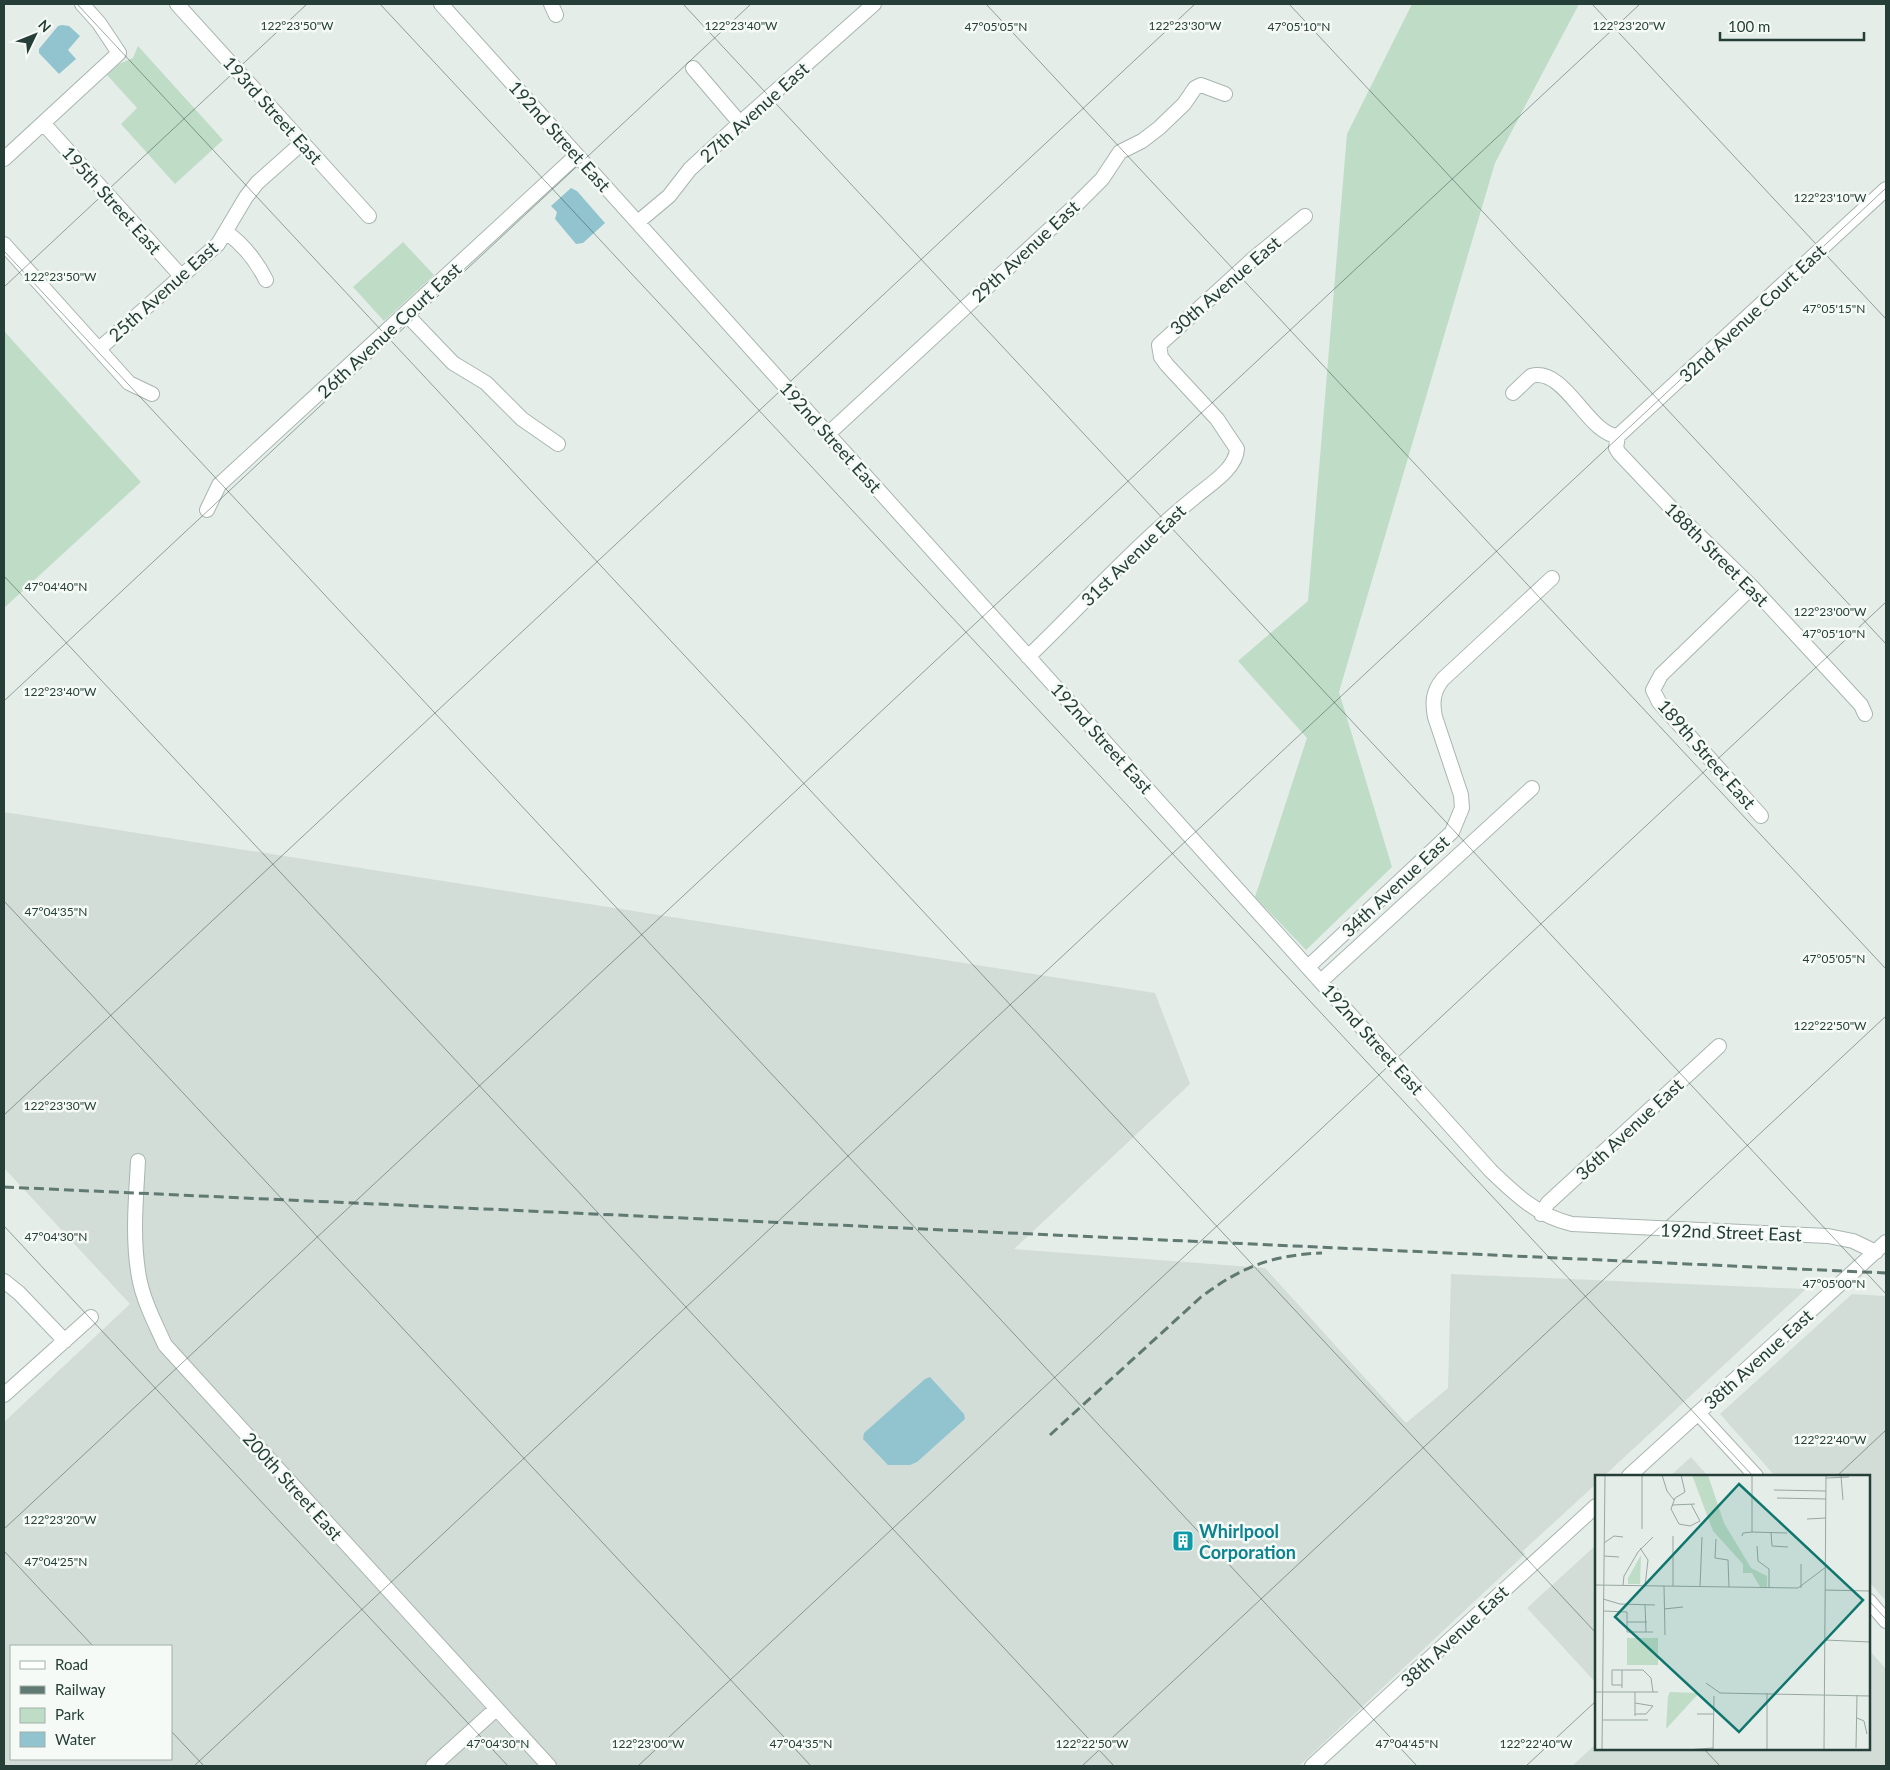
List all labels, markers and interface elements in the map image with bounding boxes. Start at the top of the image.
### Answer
north arrow [10,10,60,60]
scale bar [1720,10,1864,42]
text: N [35,16,55,36]
text: 100 m [1728,17,1770,35]
text: 122°23'50"W [260,18,334,33]
text: 122°23'40"W [704,18,778,33]
text: 122°23'30"W [1148,18,1222,33]
text: 122°23'20"W [1592,18,1666,33]
text: 47°05'05"N [965,19,1027,34]
text: 47°05'10"N [1268,19,1330,34]
street label: 193rd Street East [219,51,328,169]
street label: 27th Avenue East [695,57,813,167]
street label: 192nd Street East [504,76,616,196]
street label: 195th Street East [58,141,167,259]
text: 122°23'10"W [1793,190,1867,205]
street label: 29th Avenue East [967,195,1084,306]
street label: 30th Avenue East [1165,231,1285,339]
street label: 25th Avenue East [104,236,222,346]
street label: 32nd Avenue Court East [1674,239,1830,387]
street label: 26th Avenue Court East [312,257,466,402]
text: 122°23'50"W [23,269,97,284]
text: 47°05'15"N [1803,301,1865,316]
street label: 192nd Street East [775,377,887,497]
street label: 188th Street East [1660,497,1774,611]
street label: 31st Avenue East [1076,499,1190,610]
text: 47°04'40"N [25,579,87,594]
text: 122°23'00"W [1793,604,1867,619]
text: 47°05'10"N [1803,626,1865,641]
street label: 192nd Street East [1046,678,1158,798]
text: 122°23'40"W [23,684,97,699]
street label: 189th Street East [1653,695,1761,814]
street label: 34th Avenue East [1337,830,1454,941]
text: 47°04'35"N [25,904,87,919]
text: 47°05'05"N [1803,951,1865,966]
street label: 192nd Street East [1317,979,1429,1099]
text: 122°22'50"W [1793,1018,1867,1033]
street label: 36th Avenue East [1571,1073,1688,1184]
text: 122°23'30"W [23,1098,97,1113]
street label: 192nd Street East [1660,1219,1803,1245]
text: 47°04'30"N [25,1229,87,1244]
text: 47°05'00"N [1803,1276,1865,1291]
street label: 38th Avenue East [1699,1304,1817,1414]
street label: 200th Street East [239,1427,348,1545]
text: 122°22'40"W [1793,1432,1867,1447]
inset map [1595,1475,1870,1750]
text: 122°23'20"W [23,1512,97,1527]
place label: Whirlpool Corporation [1199,1520,1296,1563]
building icon: Whirlpool Corporation [1171,1529,1195,1553]
text: 47°04'25"N [25,1554,87,1569]
street label: 38th Avenue East [1396,1580,1513,1691]
legend [10,1645,172,1760]
text: Road [55,1655,88,1673]
text: Railway [55,1680,106,1698]
text: Park [55,1705,85,1723]
text: Water [55,1730,96,1748]
text: 47°04'30"N [467,1736,529,1751]
text: 122°23'00"W [611,1736,685,1751]
text: 47°04'35"N [770,1736,832,1751]
text: 122°22'50"W [1055,1736,1129,1751]
text: 47°04'45"N [1376,1736,1438,1751]
text: 122°22'40"W [1499,1736,1573,1751]

